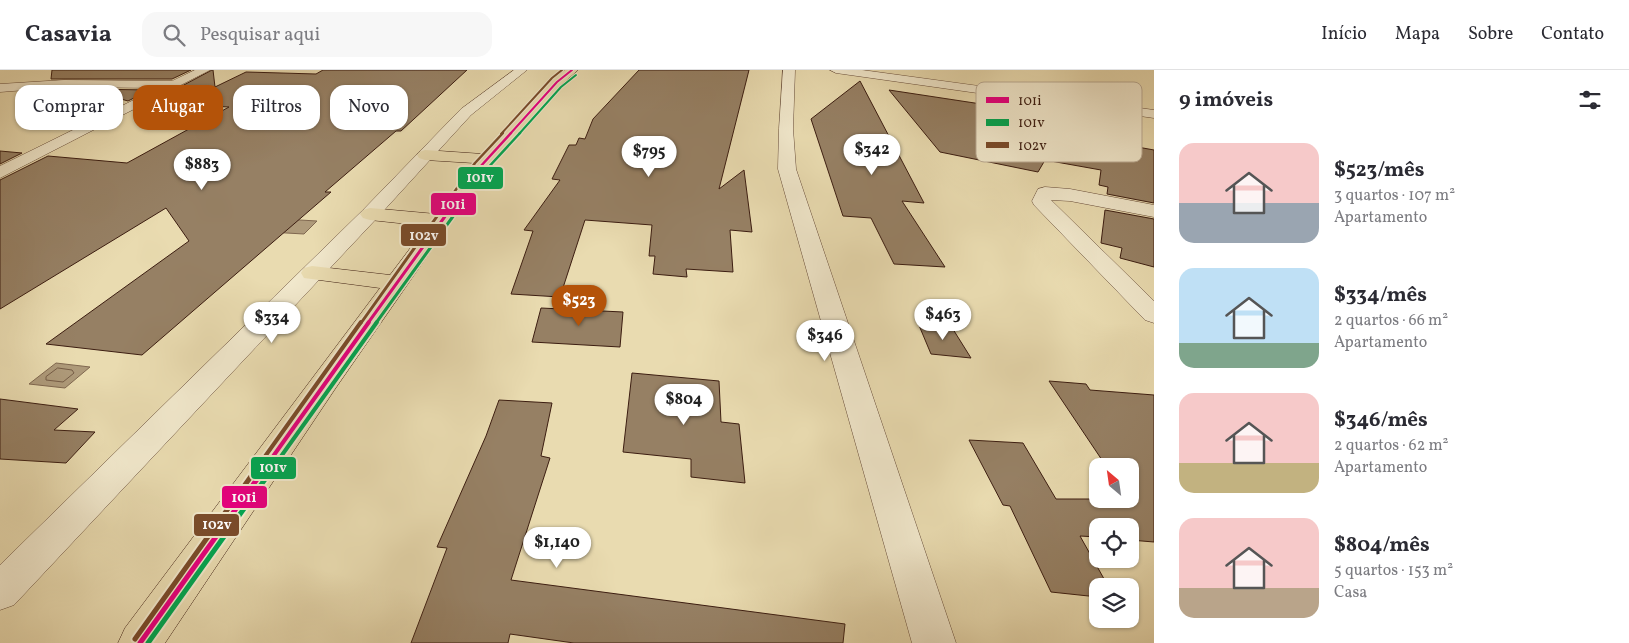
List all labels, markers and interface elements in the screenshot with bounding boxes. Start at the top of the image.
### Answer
search box [142,12,492,57]
text: Casavia [25,18,112,52]
icon: search [160,21,188,49]
text: Pesquisar aqui [200,22,320,48]
text: Início [1321,22,1367,47]
text: Mapa [1395,22,1440,47]
text: Sobre [1468,22,1513,47]
text: Contato [1541,22,1604,47]
legend [976,82,1142,162]
chip: Comprar [15,85,123,130]
chip: Alugar [133,85,223,130]
chip: Filtros [233,85,320,130]
chip: Novo [330,85,408,130]
text: 9 imóveis [1179,86,1273,115]
icon: filters [1576,86,1604,114]
text: 101i [1018,92,1042,111]
text: 101v [1018,114,1045,133]
pin: $342 [842,134,902,176]
pin: $795 [619,136,679,178]
text: 102v [1018,137,1047,156]
text: $342 [854,139,890,161]
text: $795 [633,141,665,163]
pin: $883 [172,148,232,191]
text: $883 [185,154,219,176]
text: $523/mês [1334,156,1424,185]
icon: home [1219,163,1279,223]
line badge: 101v [457,166,504,190]
text: 101v [466,169,494,188]
text: 3 quartos · 107 m² [1334,185,1455,207]
line badge: 101i [430,192,477,216]
text: 101i [441,196,465,215]
text: Apartamento [1334,207,1427,229]
line badge: 102v [400,223,447,247]
text: 102v [409,227,439,246]
text: $334/mês [1334,281,1427,310]
pin: $523 [549,284,609,327]
icon: home [1219,288,1279,348]
text: $523 [563,290,595,312]
pin: $463 [913,298,973,341]
pin: $334 [242,302,302,344]
text: $463 [925,304,961,326]
text: $334 [255,307,289,329]
text: 2 quartos · 66 m² [1334,310,1448,332]
pin: $346 [795,320,855,362]
text: $346 [807,325,843,347]
text: Apartamento [1334,332,1427,354]
pin: $804 [654,384,714,426]
text: $804 [666,389,702,411]
text: $346/mês [1334,406,1428,435]
icon: home [1219,413,1279,473]
text: 2 quartos · 62 m² [1334,435,1449,457]
line badge: 101v [250,456,297,480]
text: Apartamento [1334,457,1427,479]
north arrow [1089,458,1139,508]
map controls [1089,458,1139,628]
text: 101v [259,459,287,478]
line badge: 101i [221,485,268,509]
text: 101i [232,489,256,508]
line badge: 102v [193,513,240,537]
text: 102v [202,516,232,535]
button: locate [1089,518,1139,568]
pin: $1,140 [516,526,598,569]
text: $804/mês [1334,531,1430,560]
text: $1,140 [534,532,580,554]
icon: home [1219,538,1279,598]
text: 5 quartos · 153 m² [1334,560,1453,582]
button: layers [1089,578,1139,628]
text: Casa [1334,582,1367,604]

